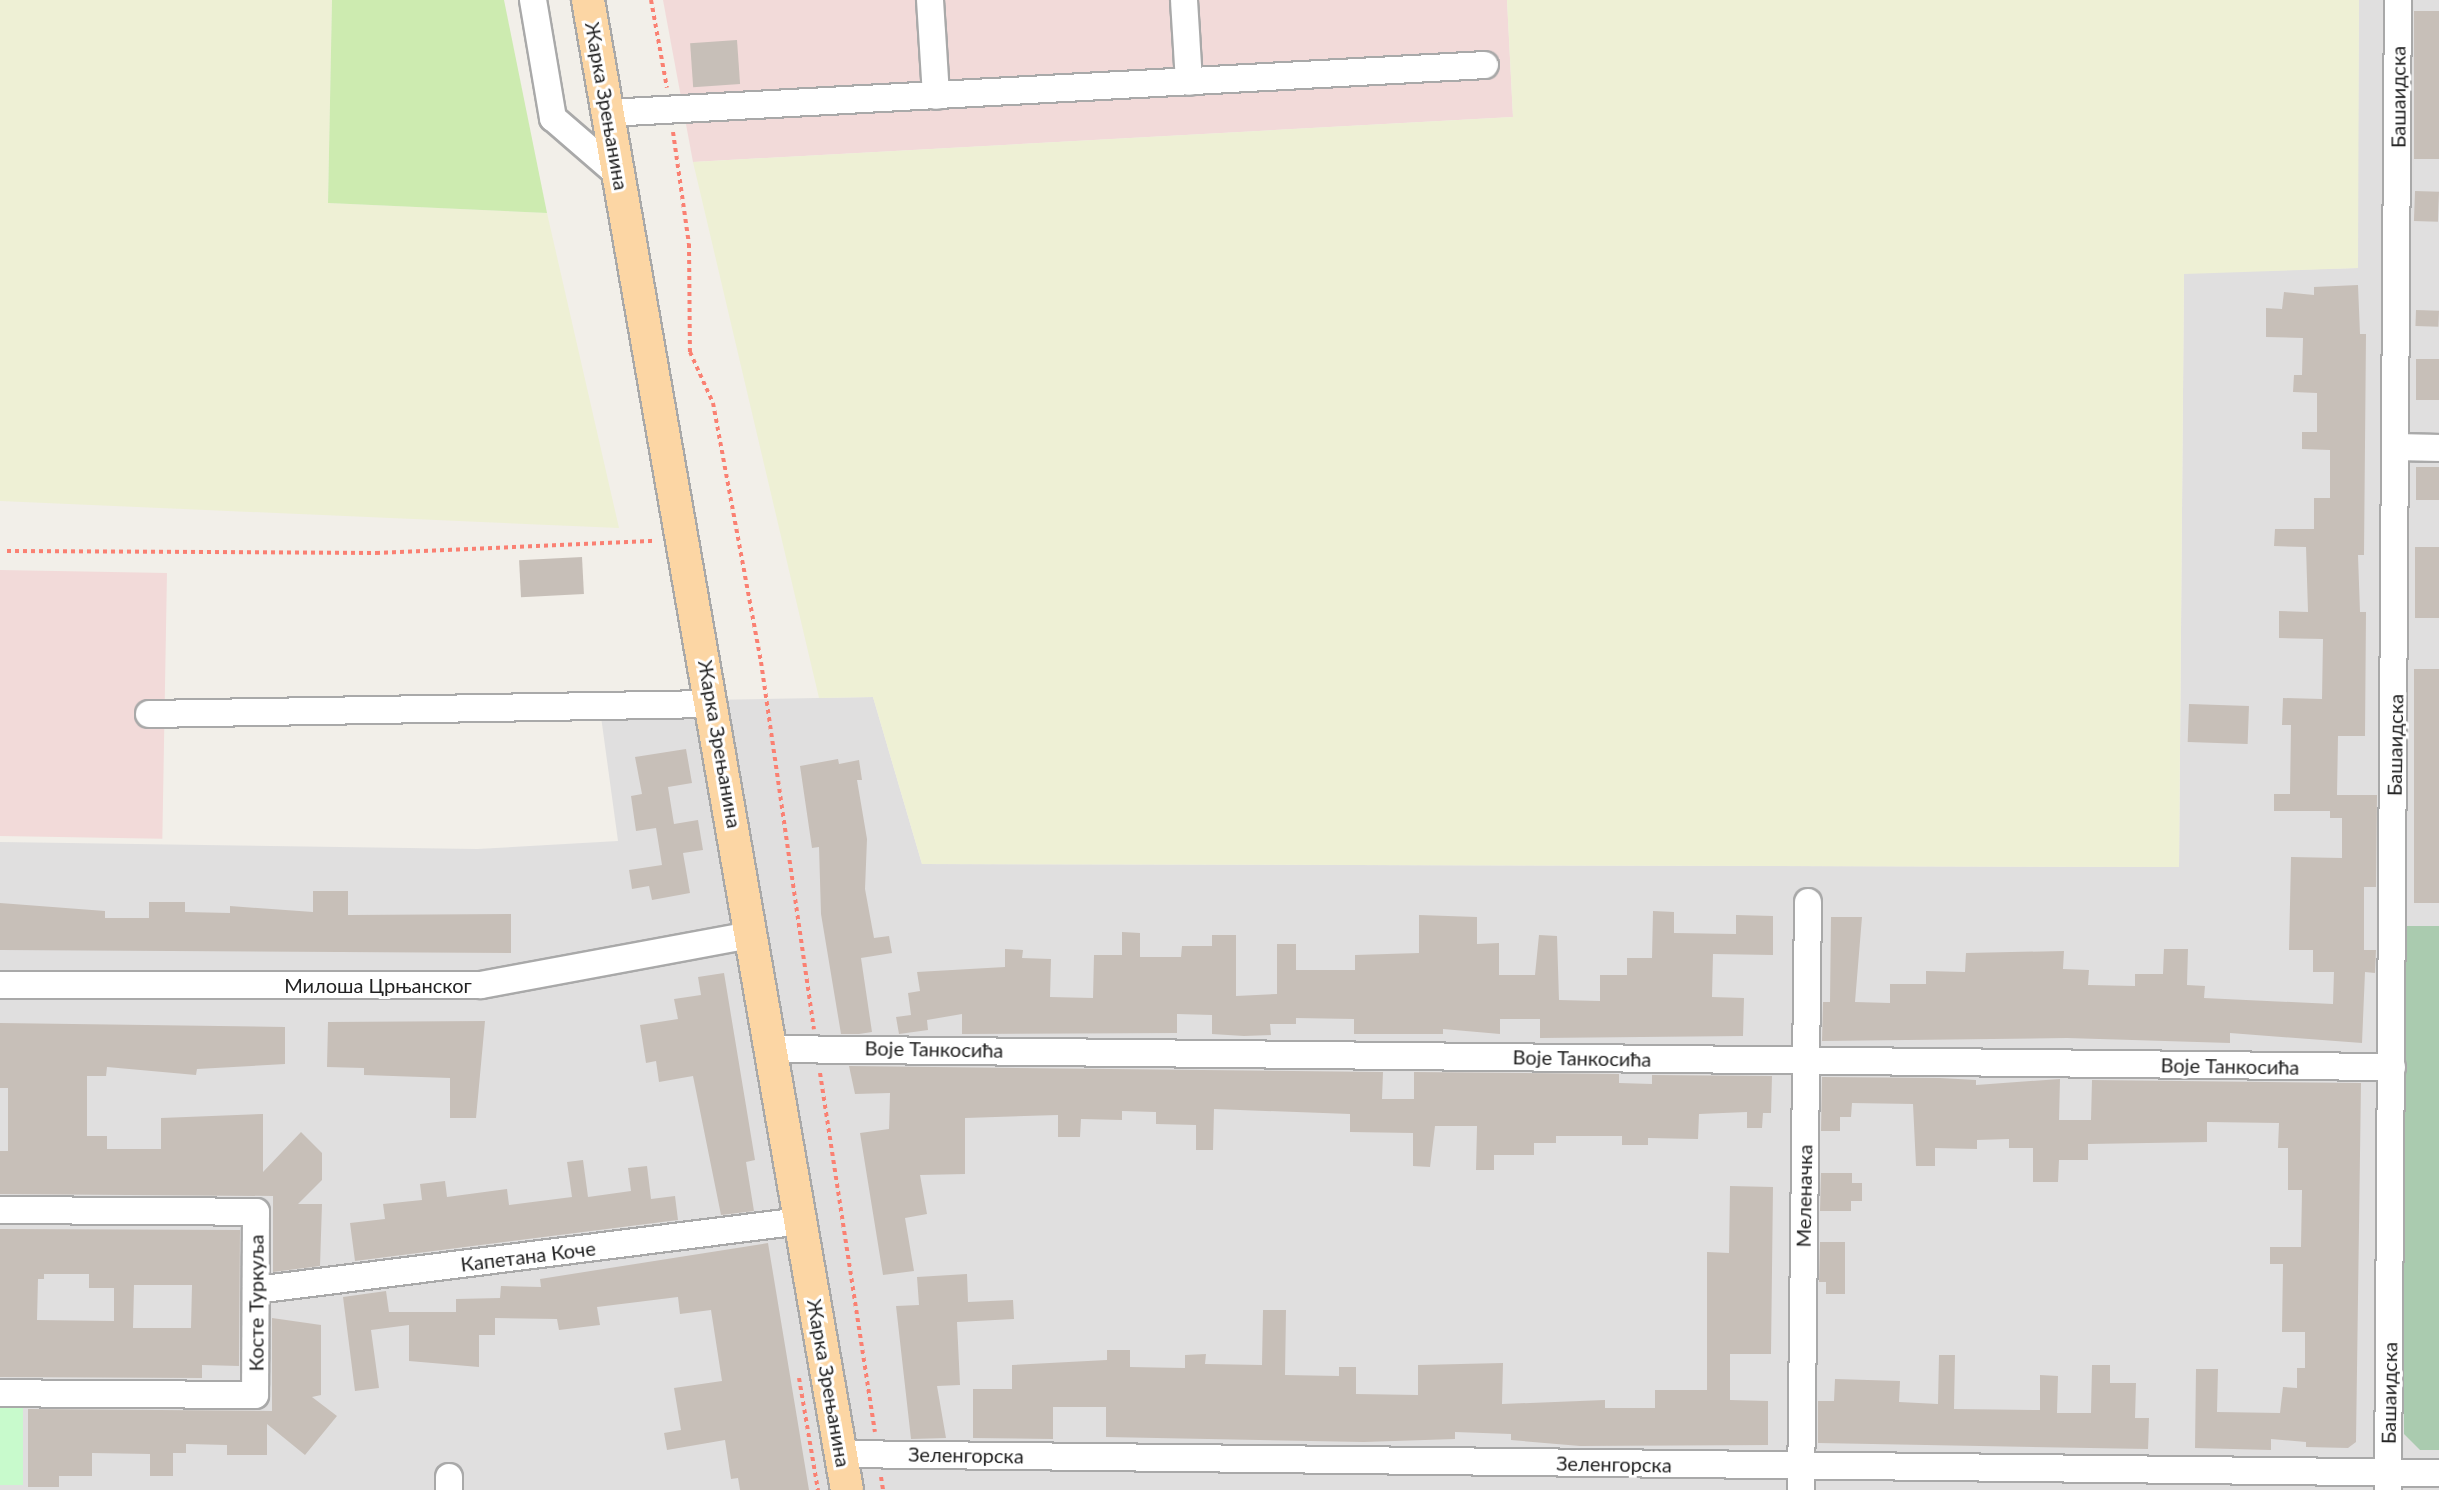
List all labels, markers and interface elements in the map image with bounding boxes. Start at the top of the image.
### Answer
street label: Жарка Зрењанина [580,20,634,192]
street label: Башаидска [2386,46,2410,148]
street label: Жарка Зрењанина [693,658,747,830]
street label: Башаидска [2382,694,2408,796]
street label: Милоша Црњанског [284,973,472,997]
street label: Воје Танкосића [864,1036,1004,1062]
street label: Воје Танкосића [1512,1045,1652,1071]
street label: Воје Танкосића [2160,1053,2300,1079]
street label: Меленачка [1791,1144,1817,1248]
street label: Косте Туркуља [244,1235,268,1371]
street label: Капетана Коче [459,1236,597,1276]
street label: Жарка Зрењанина [802,1297,856,1469]
street label: Башаидска [2376,1342,2402,1444]
street label: Зеленгорска [908,1442,1024,1468]
street label: Зеленгорска [1556,1451,1672,1477]

